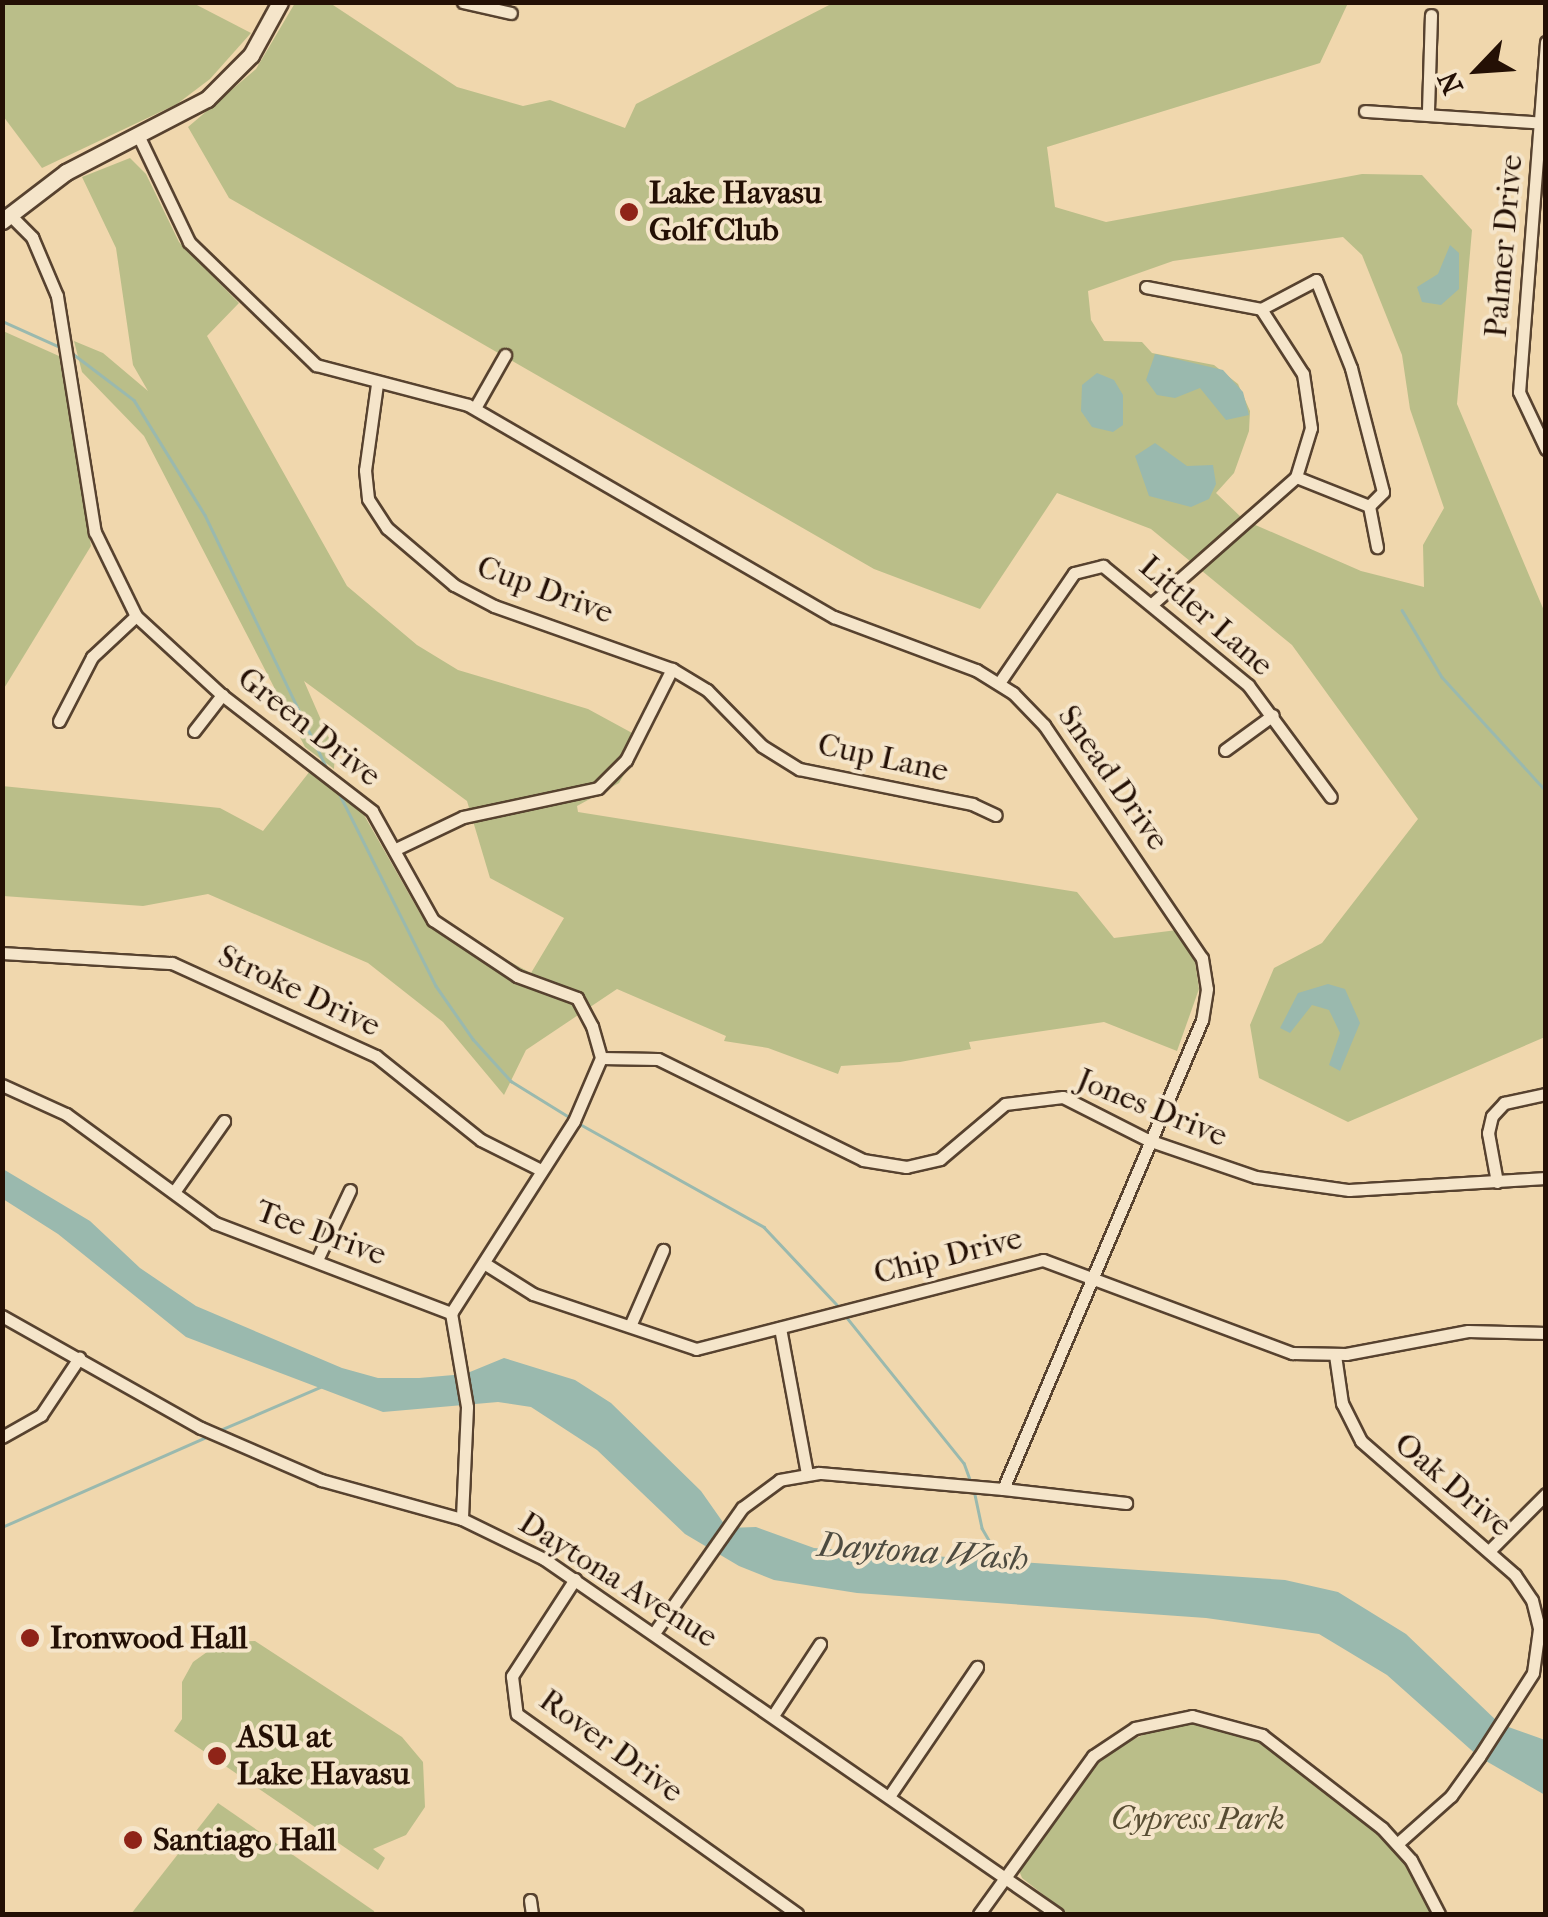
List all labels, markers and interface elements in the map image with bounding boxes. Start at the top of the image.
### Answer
north arrow [1428,20,1528,120]
text: N [1431,66,1470,99]
street label: Palmer Drive [1477,153,1531,339]
place label: Lake Havasu Golf Club [649,175,822,250]
marker: Lake Havasu Golf Club [618,201,640,223]
street label: Littler Lane [1131,547,1281,685]
street label: Cup Drive [472,548,618,632]
street label: Green Drive [230,659,388,795]
street label: Snead Drive [1049,698,1177,858]
street label: Cup Lane [814,725,952,791]
street label: Stroke Drive [212,937,386,1045]
street label: Jones Drive [1071,1061,1233,1155]
street label: Tee Drive [251,1192,391,1274]
street label: Chip Drive [870,1219,1026,1293]
street label: Oak Drive [1386,1425,1520,1545]
street label: Daytona Avenue [512,1504,724,1656]
water label: Daytona Wash [816,1524,1030,1580]
place label: Ironwood Hall [50,1619,248,1657]
marker: Ironwood Hall [19,1627,41,1649]
street label: Rover Drive [532,1681,690,1811]
place label: ASU at Lake Havasu [237,1719,410,1794]
marker: ASU at Lake Havasu [206,1745,228,1767]
park label: Cypress Park [1111,1800,1285,1838]
place label: Santiago Hall [153,1821,336,1859]
marker: Santiago Hall [122,1829,144,1851]

